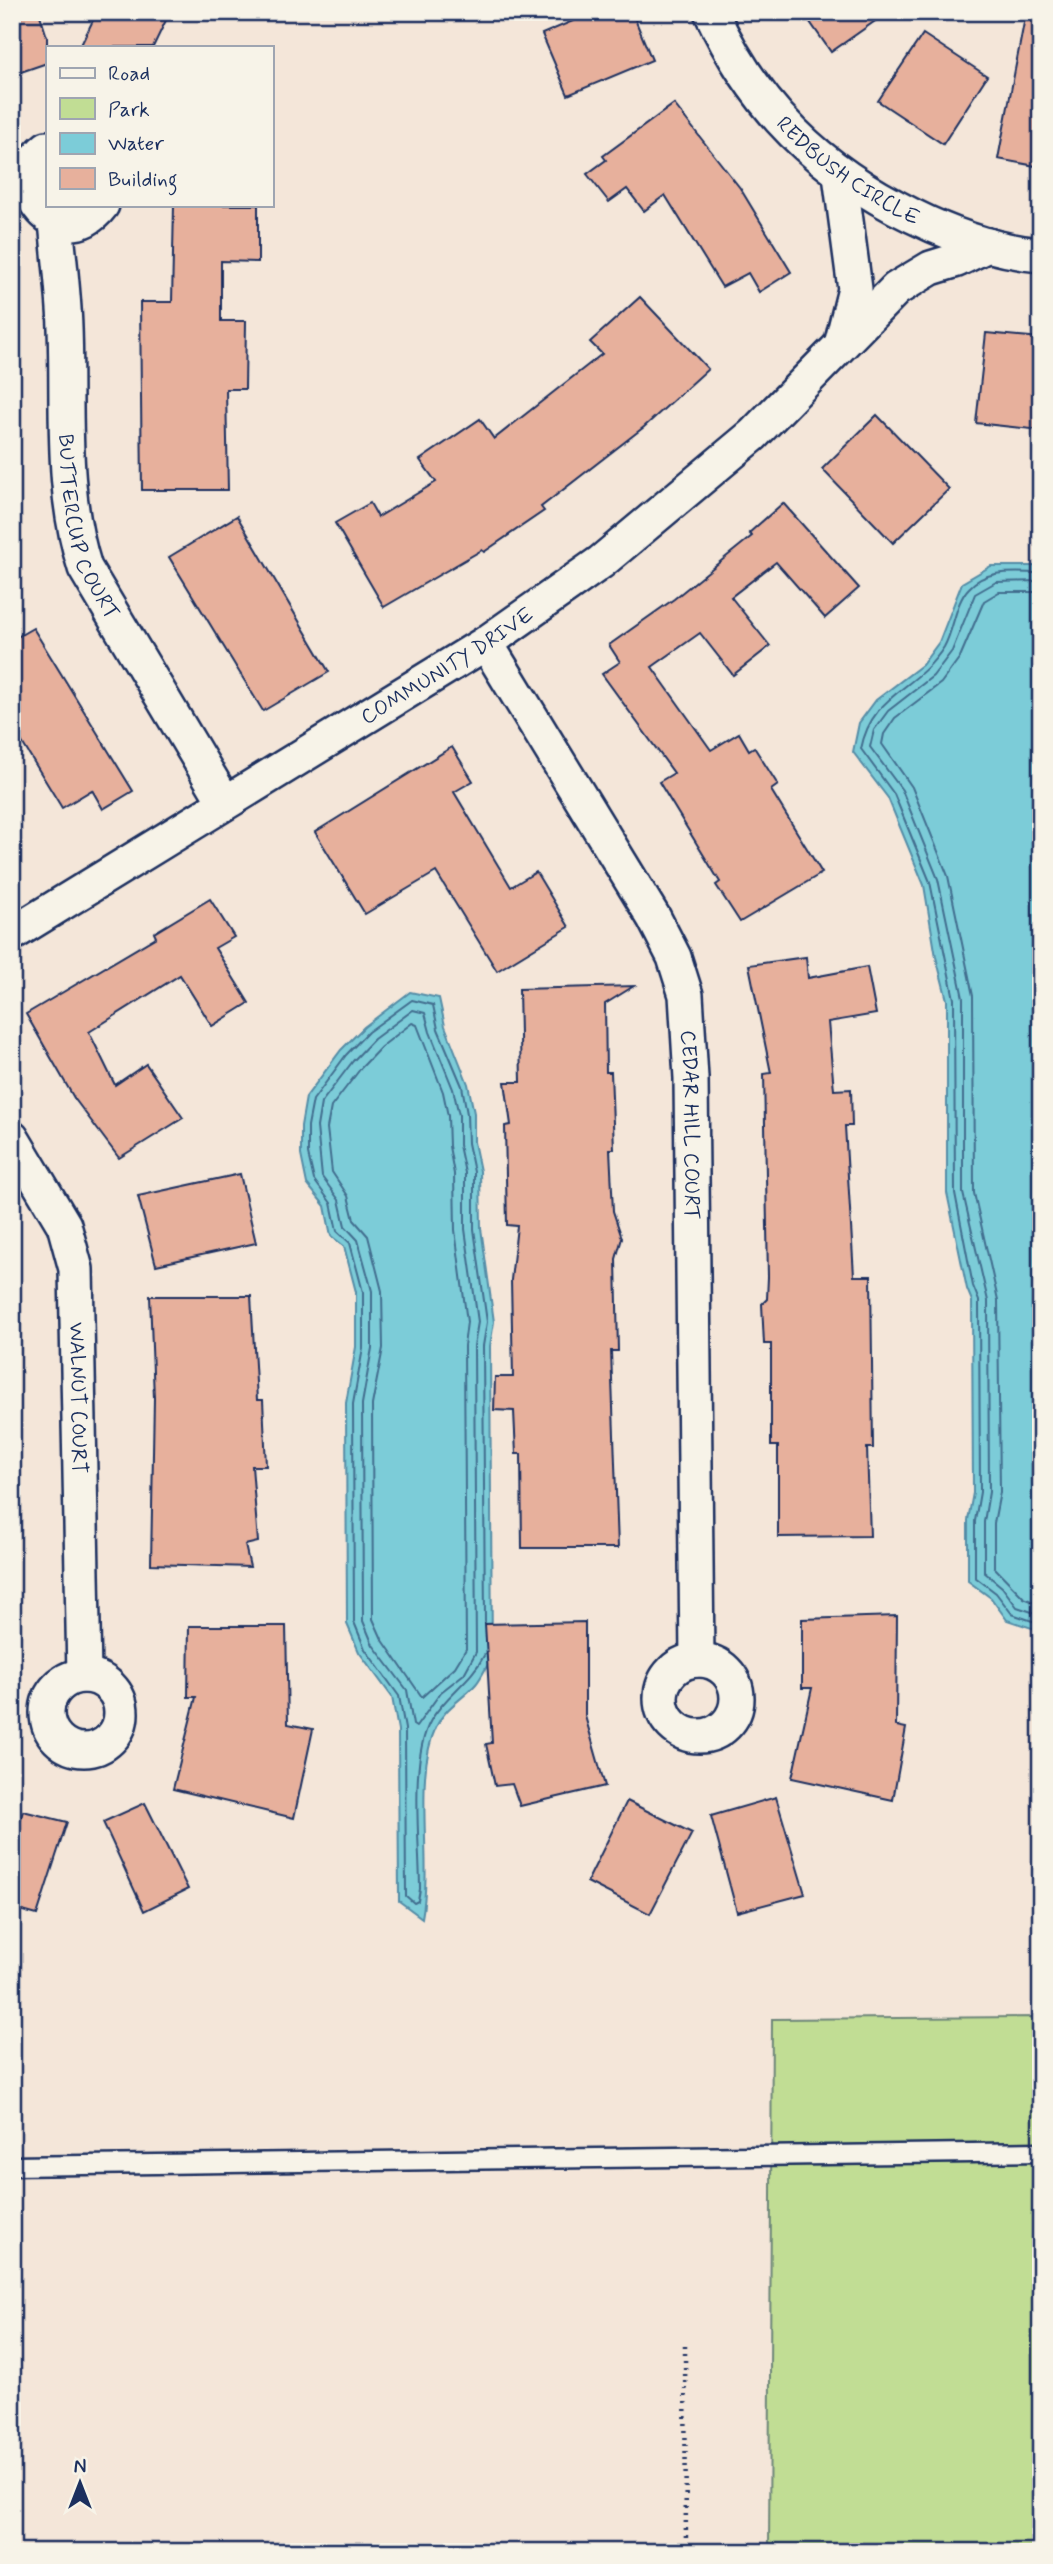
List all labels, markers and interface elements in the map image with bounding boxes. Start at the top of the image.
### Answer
legend [46,46,273,206]
text: Road [108,60,150,88]
text: Park [108,96,150,124]
street label: REDBUSH CIRCLE [770,111,924,232]
text: Water [108,130,164,158]
text: Building [108,166,178,196]
street label: BUTTERCUP COURT [51,434,126,625]
street label: COMMUNITY DRIVE [356,601,539,732]
street label: CEDAR HILL COURT [673,1029,705,1220]
street label: WALNUT COURT [62,1322,93,1474]
north arrow [46,2448,116,2518]
text: N [74,2455,86,2480]

